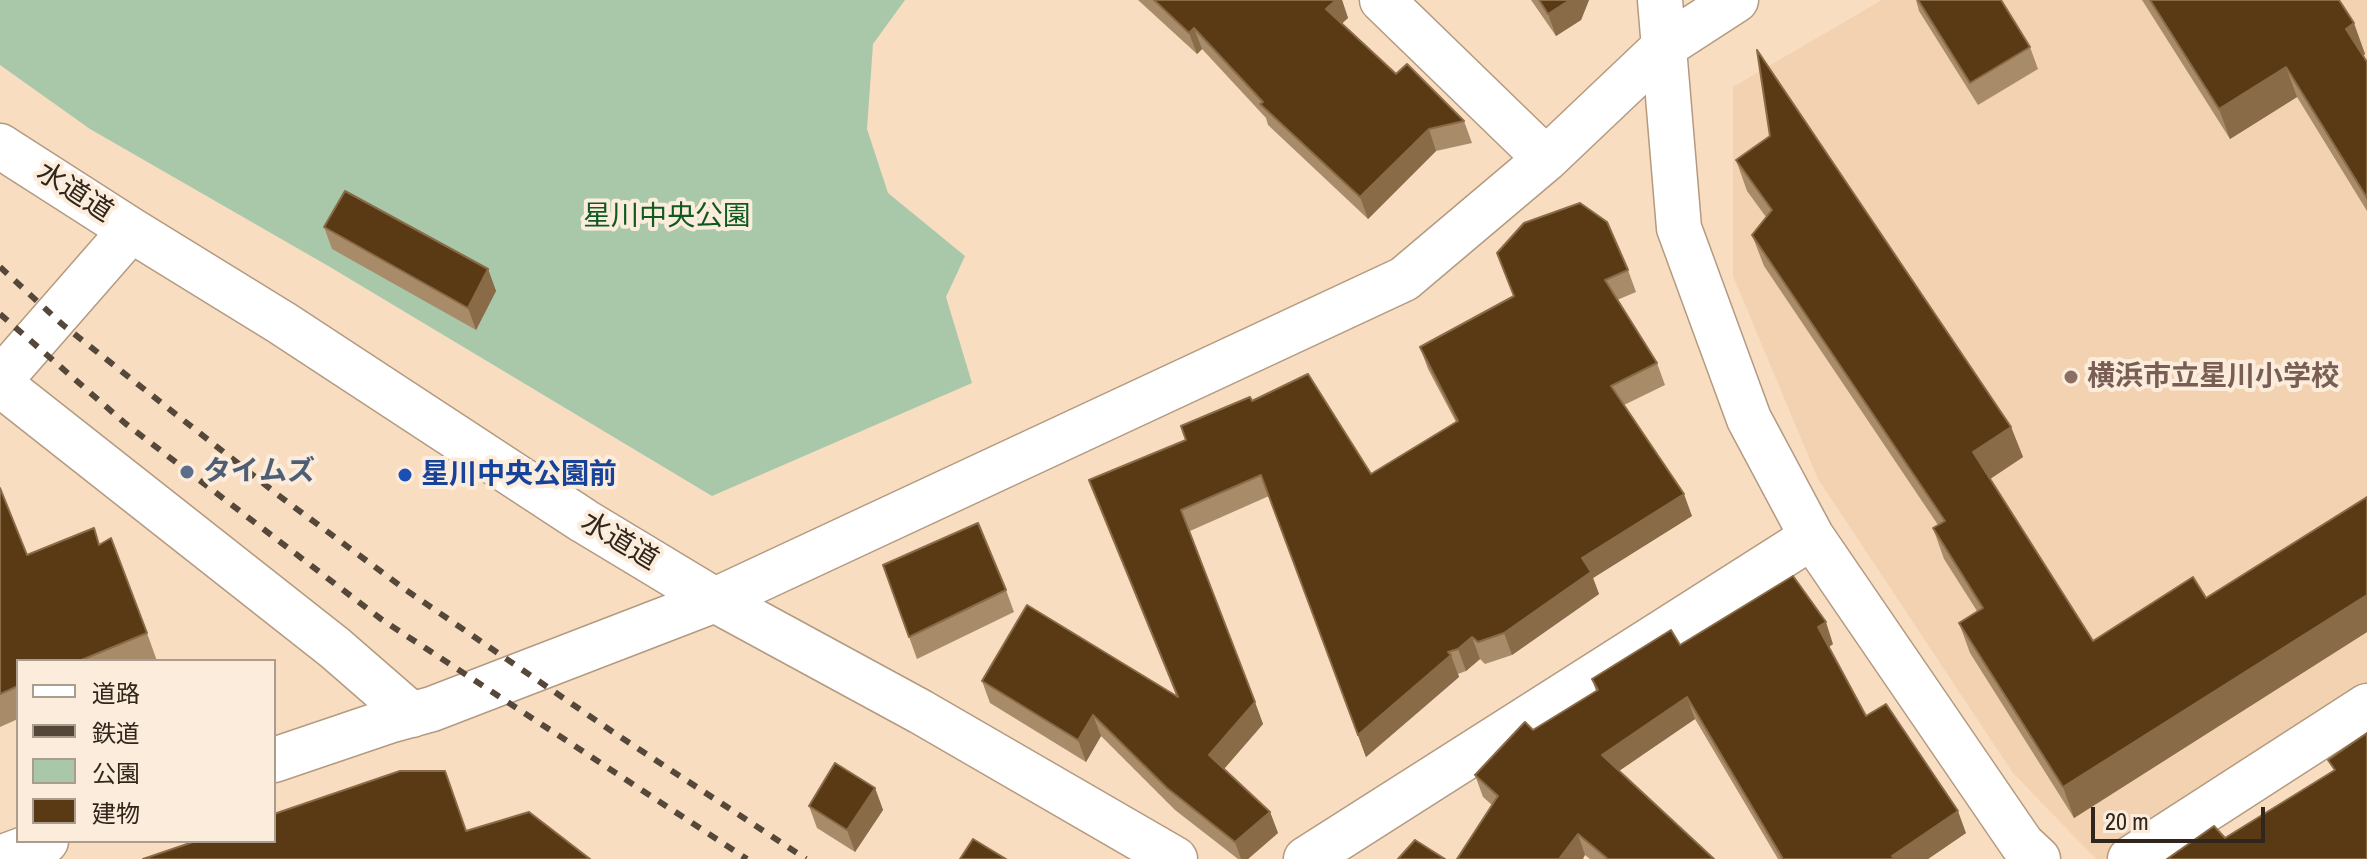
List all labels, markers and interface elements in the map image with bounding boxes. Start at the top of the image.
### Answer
street label: 水道道 [30,156,118,230]
park label: 星川中央公園 [583,200,751,234]
place label: 横浜市立星川小学校 [2087,360,2339,394]
marker: 横浜市立星川小学校 [2062,368,2080,386]
place label: タイムズ [203,455,315,489]
place label: 星川中央公園前 [421,458,617,492]
marker: タイムズ [178,463,196,481]
marker: 星川中央公園前 [396,466,414,484]
street label: 水道道 [574,506,664,578]
legend [16,659,276,843]
text: 道路 [92,677,140,709]
text: 鉄道 [92,717,140,749]
text: 公園 [92,757,140,789]
scale bar [2095,791,2269,841]
text: 建物 [92,797,140,829]
text: 20 m [2105,805,2149,837]

